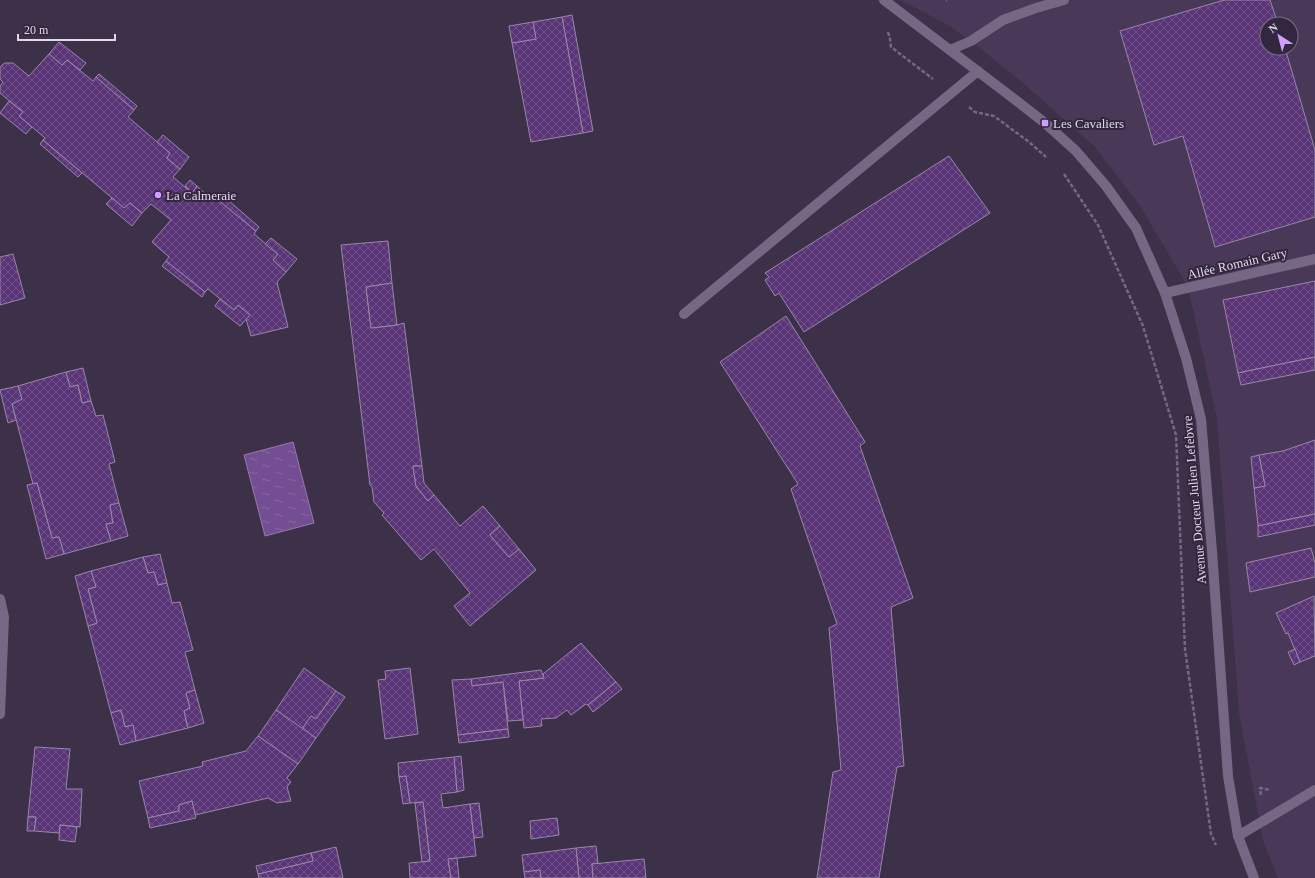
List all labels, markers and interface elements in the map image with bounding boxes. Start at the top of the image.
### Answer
scale bar [18,16,115,42]
north arrow [1259,16,1299,56]
text: N [1266,21,1280,35]
text: 20 m [24,23,49,37]
place label: Les Cavaliers [1053,116,1124,131]
marker: Les Cavaliers [1040,118,1050,128]
place label: La Calmeraie [166,188,237,203]
marker: La Calmeraie [153,190,163,200]
street label: Allée Romain Gary [1186,245,1289,282]
street label: Avenue Docteur Julien Lefebvre [1180,415,1209,585]

